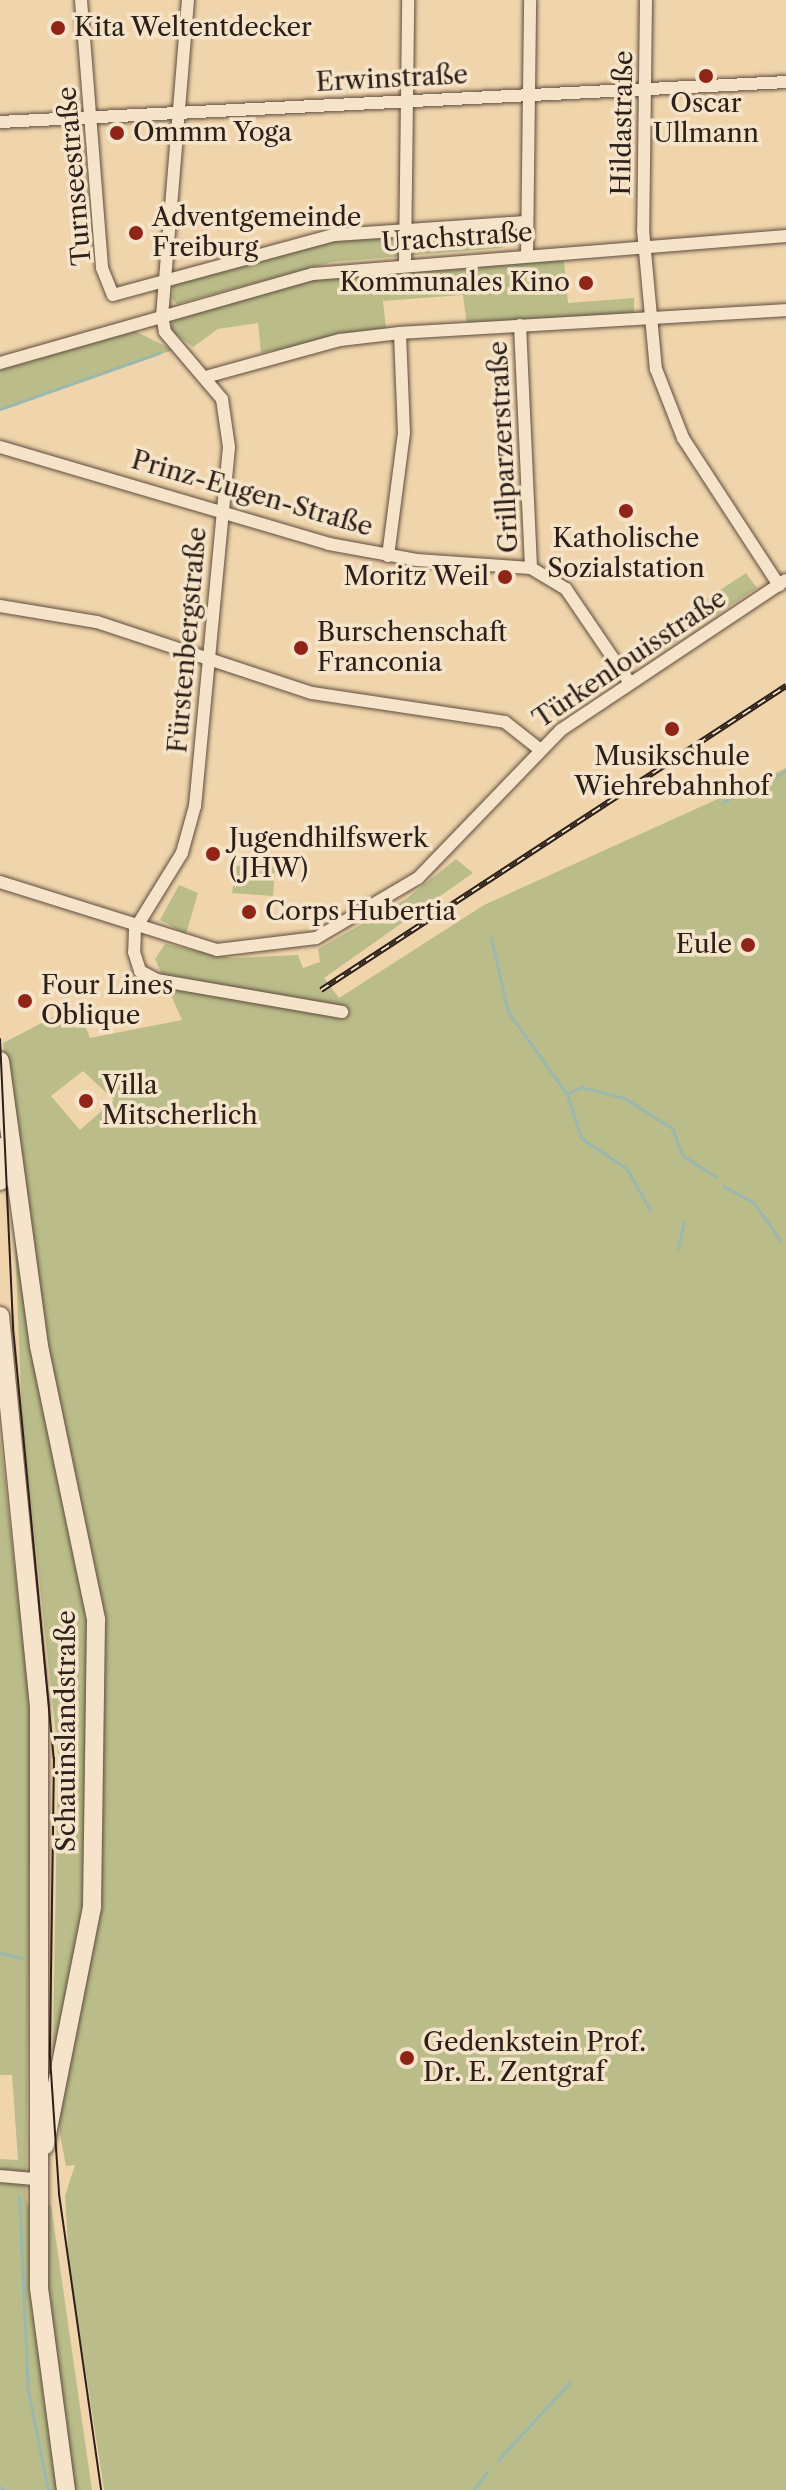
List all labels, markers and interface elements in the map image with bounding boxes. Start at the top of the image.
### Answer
place label: Kita Weltentdecker [74,12,313,44]
marker: Kita Weltentdecker [49,19,67,37]
street label: Hildastraße [606,50,640,196]
street label: Erwinstraße [315,59,469,99]
marker: Oscar Ullmann [697,67,715,85]
street label: Turnseestraße [52,85,98,267]
place label: Oscar Ullmann [653,88,759,150]
place label: Ommm Yoga [133,117,293,149]
marker: Ommm Yoga [108,124,126,142]
place label: Adventgemeinde Freiburg [152,202,361,264]
street label: Urachstraße [380,217,534,259]
marker: Adventgemeinde Freiburg [127,224,145,242]
place label: Kommunales Kino [339,267,570,299]
marker: Kommunales Kino [577,274,595,292]
street label: Grillparzerstraße [483,340,525,554]
street label: Prinz-Eugen-Straße [128,445,376,543]
marker: Katholische Sozialstation [617,502,635,520]
place label: Katholische Sozialstation [547,523,705,584]
street label: Fürstenbergstraße [163,526,213,754]
place label: Moritz Weil [343,561,489,593]
marker: Moritz Weil [496,568,514,586]
street label: Türkenlouisstraße [527,583,733,735]
place label: Burschenschaft Franconia [317,617,507,678]
marker: Burschenschaft Franconia [292,639,310,657]
marker: Musikschule Wiehrebahnhof [663,720,681,738]
place label: Musikschule Wiehrebahnhof [574,741,770,802]
place label: Jugendhilfswerk (JHW) [229,823,428,884]
marker: Jugendhilfswerk (JHW) [204,845,222,863]
place label: Corps Hubertia [265,896,456,928]
marker: Corps Hubertia [240,903,258,921]
place label: Eule [676,929,732,961]
marker: Eule [739,936,757,954]
place label: Four Lines Oblique [41,970,174,1032]
marker: Four Lines Oblique [16,992,34,1010]
place label: Villa Mitscherlich [102,1070,258,1132]
marker: Villa Mitscherlich [77,1092,95,1110]
street label: Schauinslandstraße [51,1610,83,1852]
place label: Gedenkstein Prof. Dr. E. Zentgraf [423,2027,646,2088]
marker: Gedenkstein Prof. Dr. E. Zentgraf [398,2049,416,2067]

